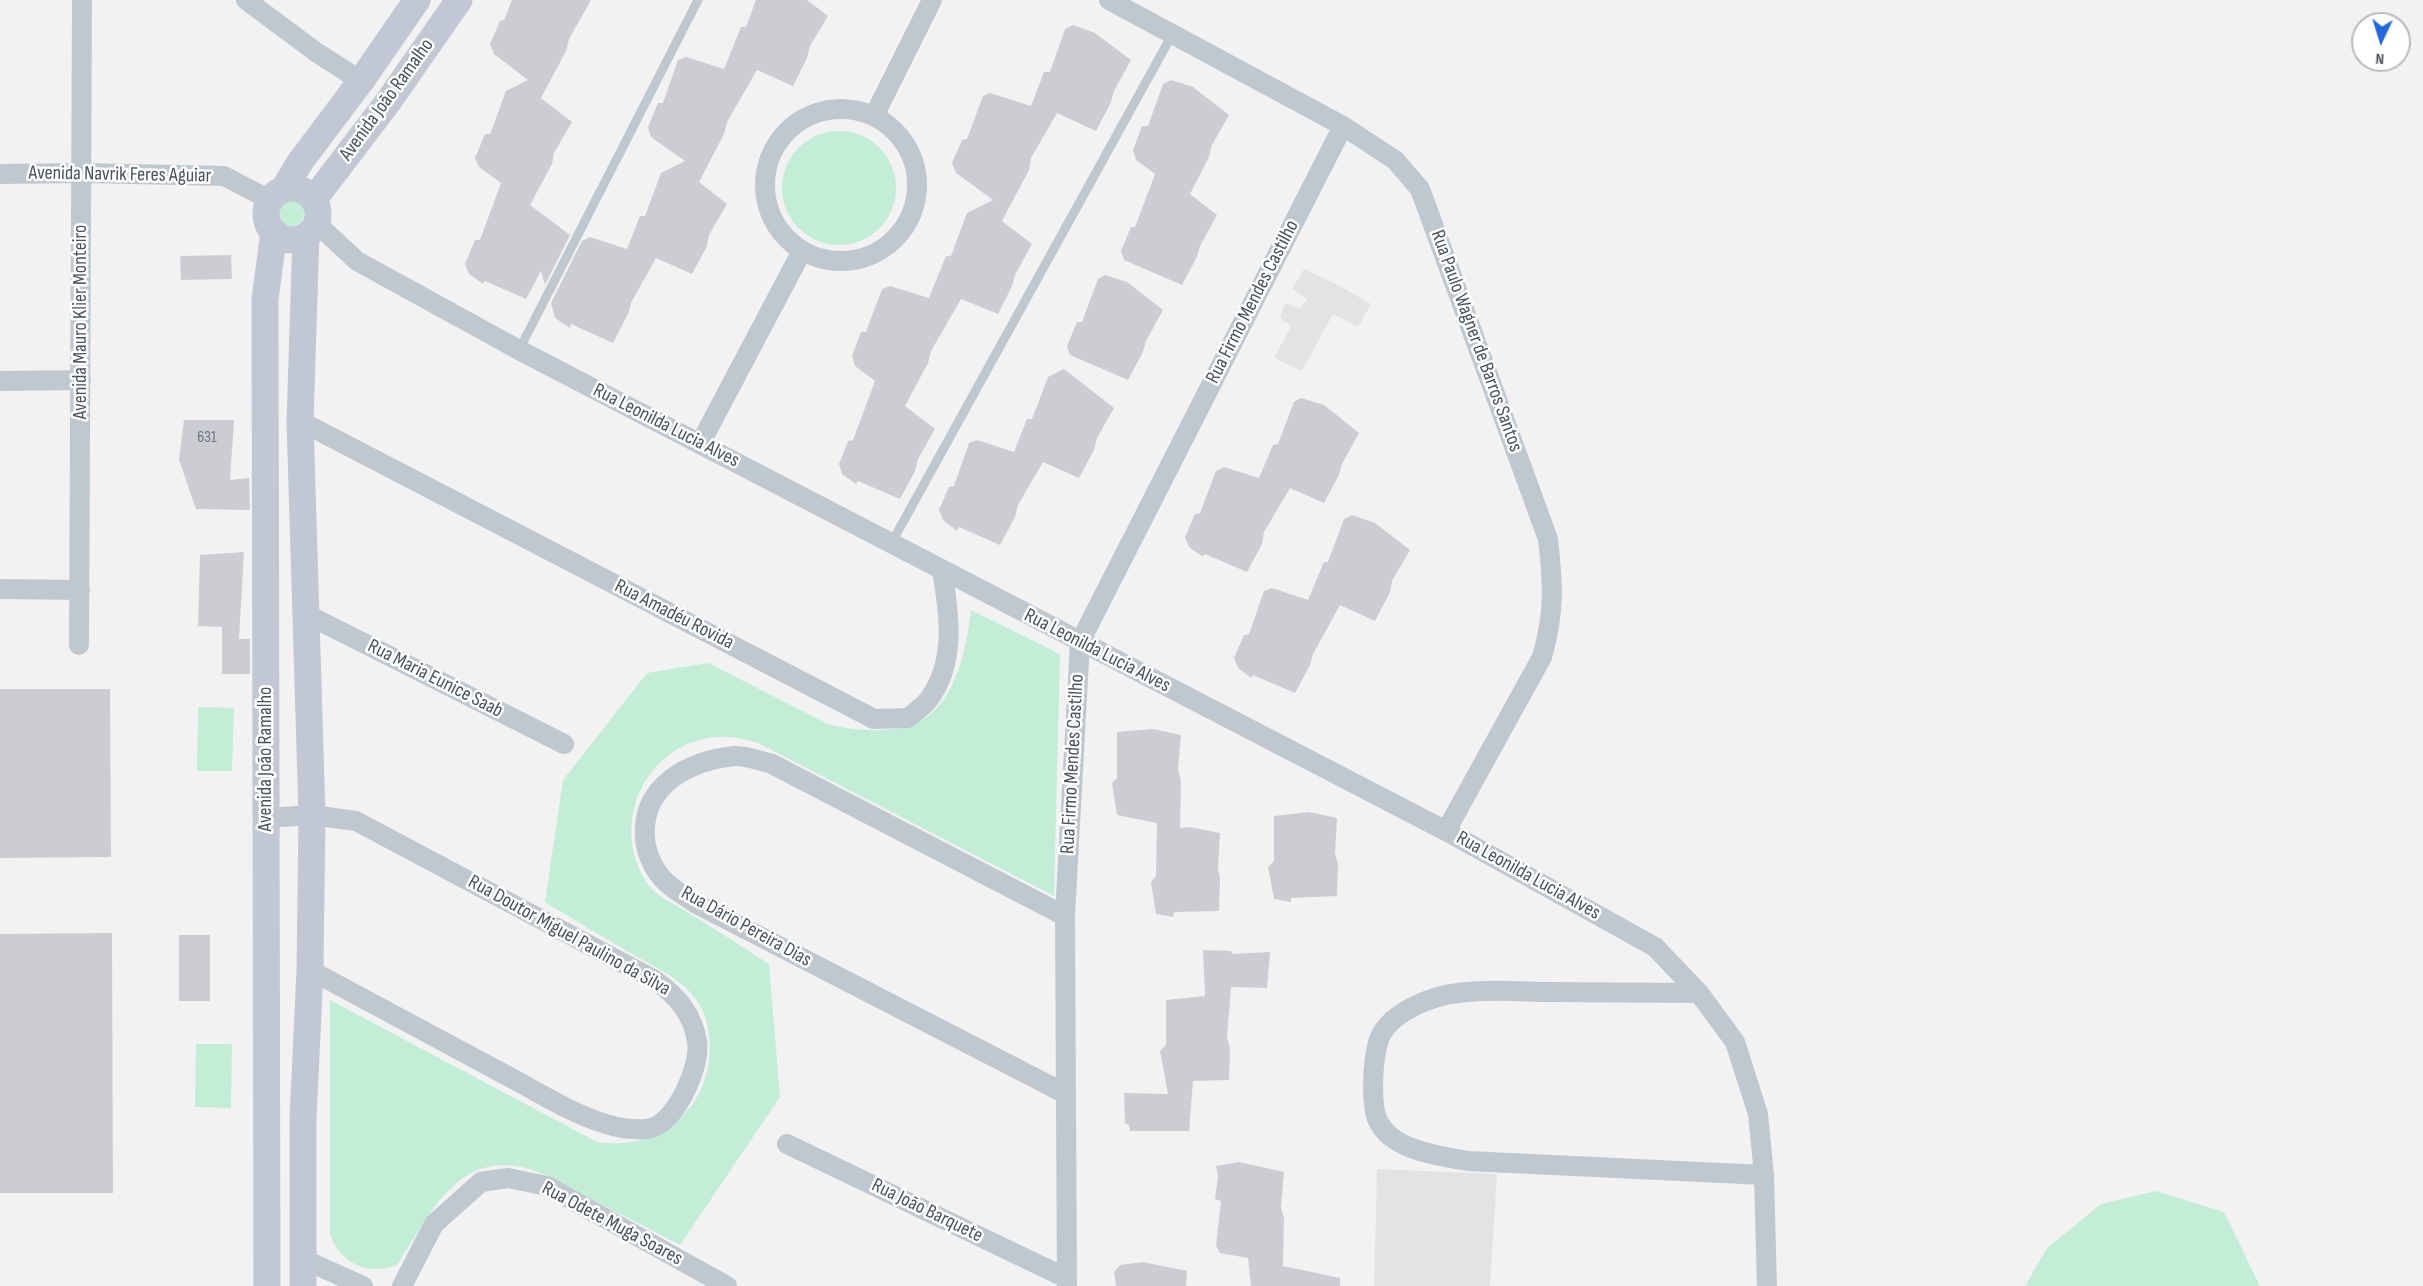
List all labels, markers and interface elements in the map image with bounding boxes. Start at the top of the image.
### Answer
north arrow [2351,12,2411,72]
street label: Avenida João Ramalho [335,34,439,166]
text: N [2375,49,2385,68]
street label: Avenida Navrik Feres Aguiar [28,161,212,189]
street label: Rua Firmo Mendes Castilho [1201,216,1305,388]
street label: Avenida Mauro Klier Monteiro [69,225,93,419]
street label: Rua Paulo Wagner de Barros Santos [1425,227,1527,455]
street label: Rua Leonilda Lucia Alves [589,379,743,473]
house number: 631 [197,428,217,448]
street label: Rua Amadéu Rovida [610,575,738,655]
street label: Rua Leonilda Lucia Alves [1020,604,1174,698]
street label: Rua Maria Eunice Saab [363,635,507,723]
street label: Rua Firmo Mendes Castilho [1056,673,1090,855]
street label: Avenida João Ramalho [254,687,278,831]
street label: Rua Leonilda Lucia Alves [1452,826,1604,926]
street label: Rua Doutor Miguel Paulino da Silva [464,870,674,1002]
street label: Rua Dário Pereira Dias [677,881,815,973]
street label: Rua João Barquete [867,1174,987,1248]
street label: Rua Odete Muga Soares [538,1177,686,1271]

